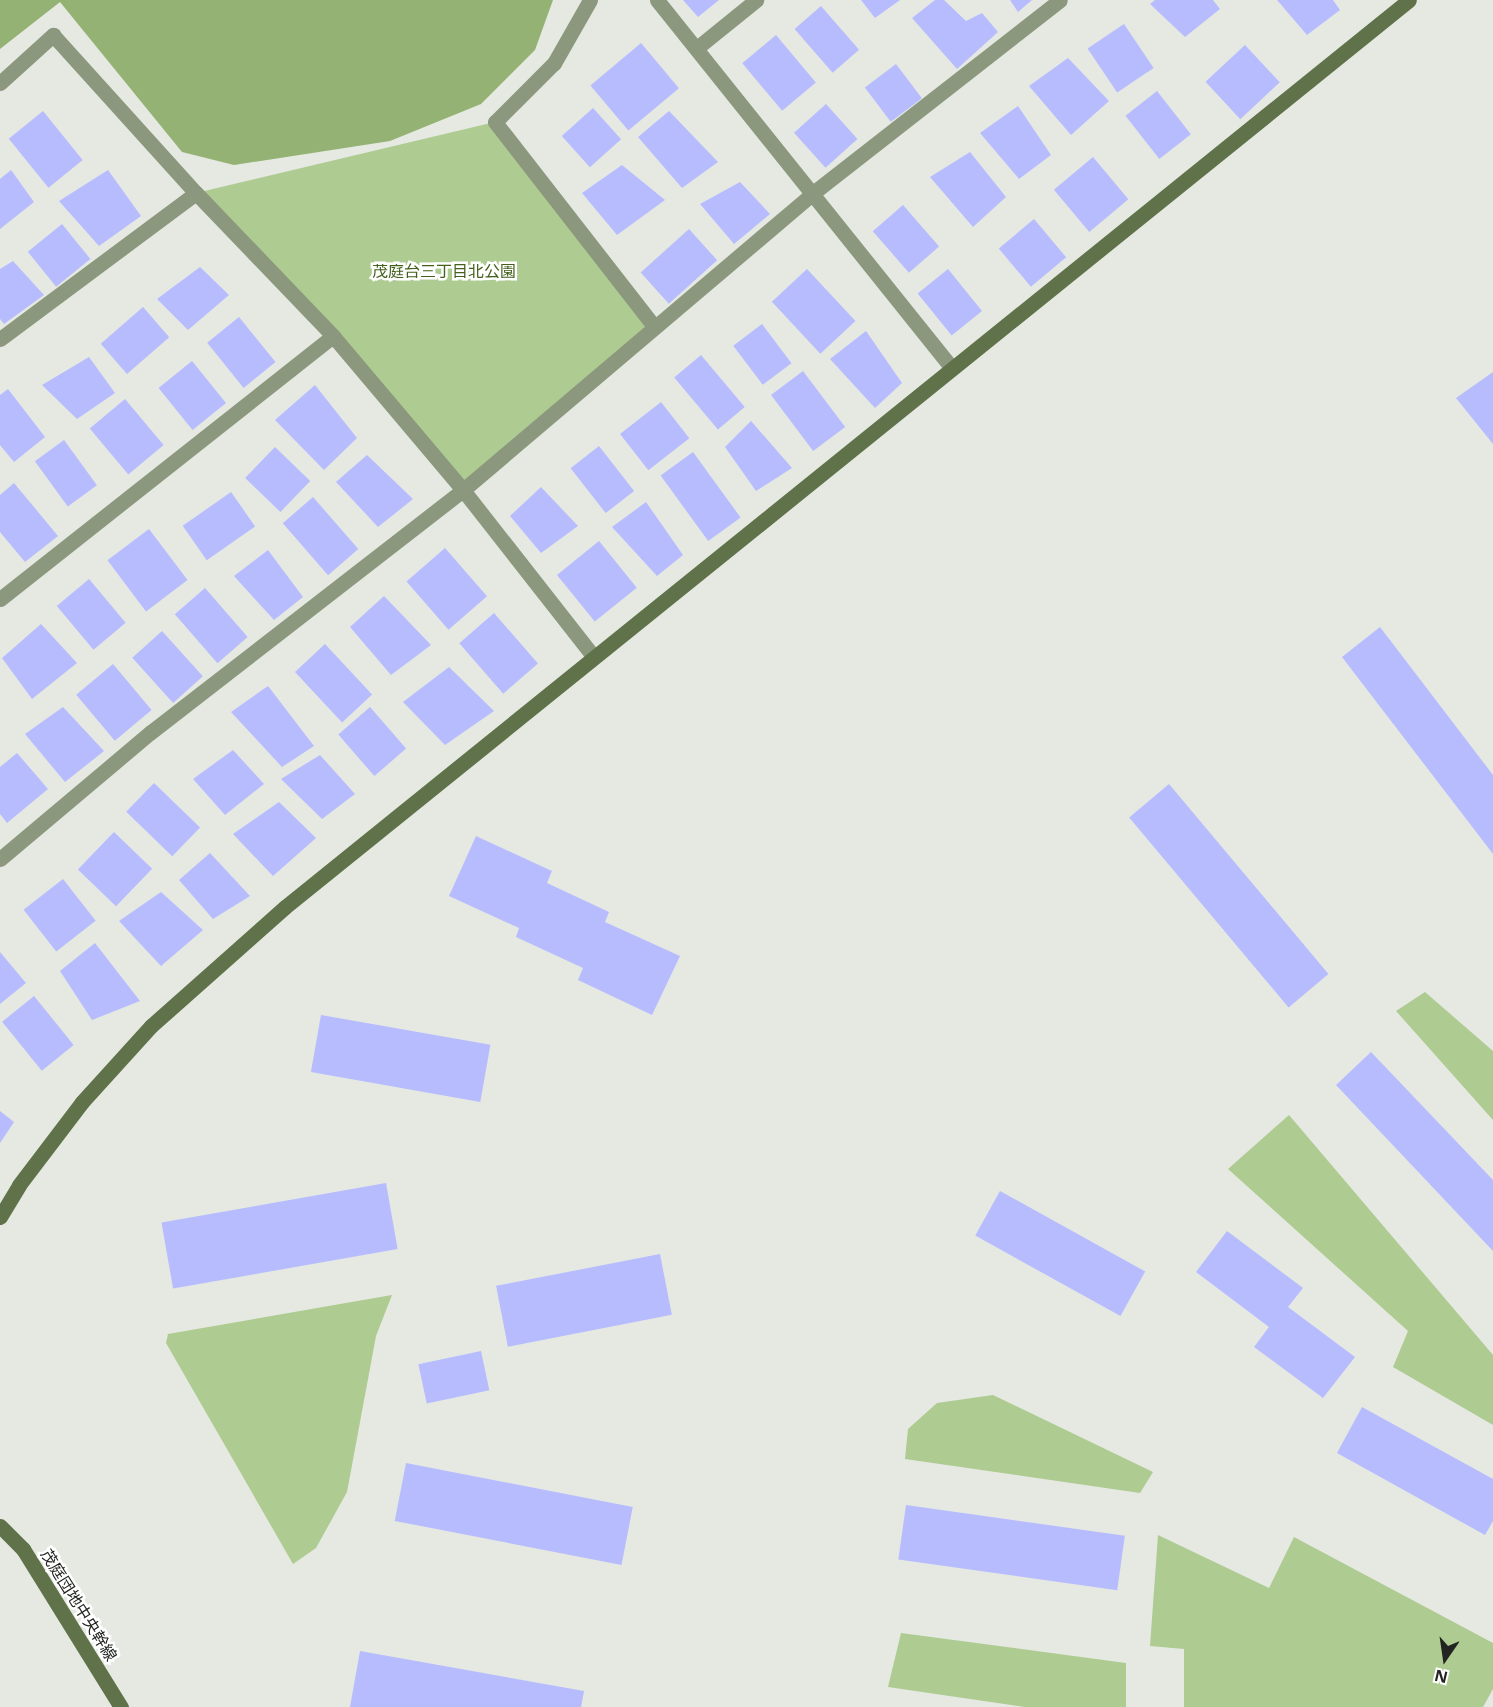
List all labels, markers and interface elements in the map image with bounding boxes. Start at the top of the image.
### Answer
park label: 茂庭台三丁目北公園 [372,261,516,281]
street label: 茂庭団地中央幹線 [37,1546,121,1664]
north arrow [1415,1629,1475,1689]
text: N [1432,1664,1450,1689]

